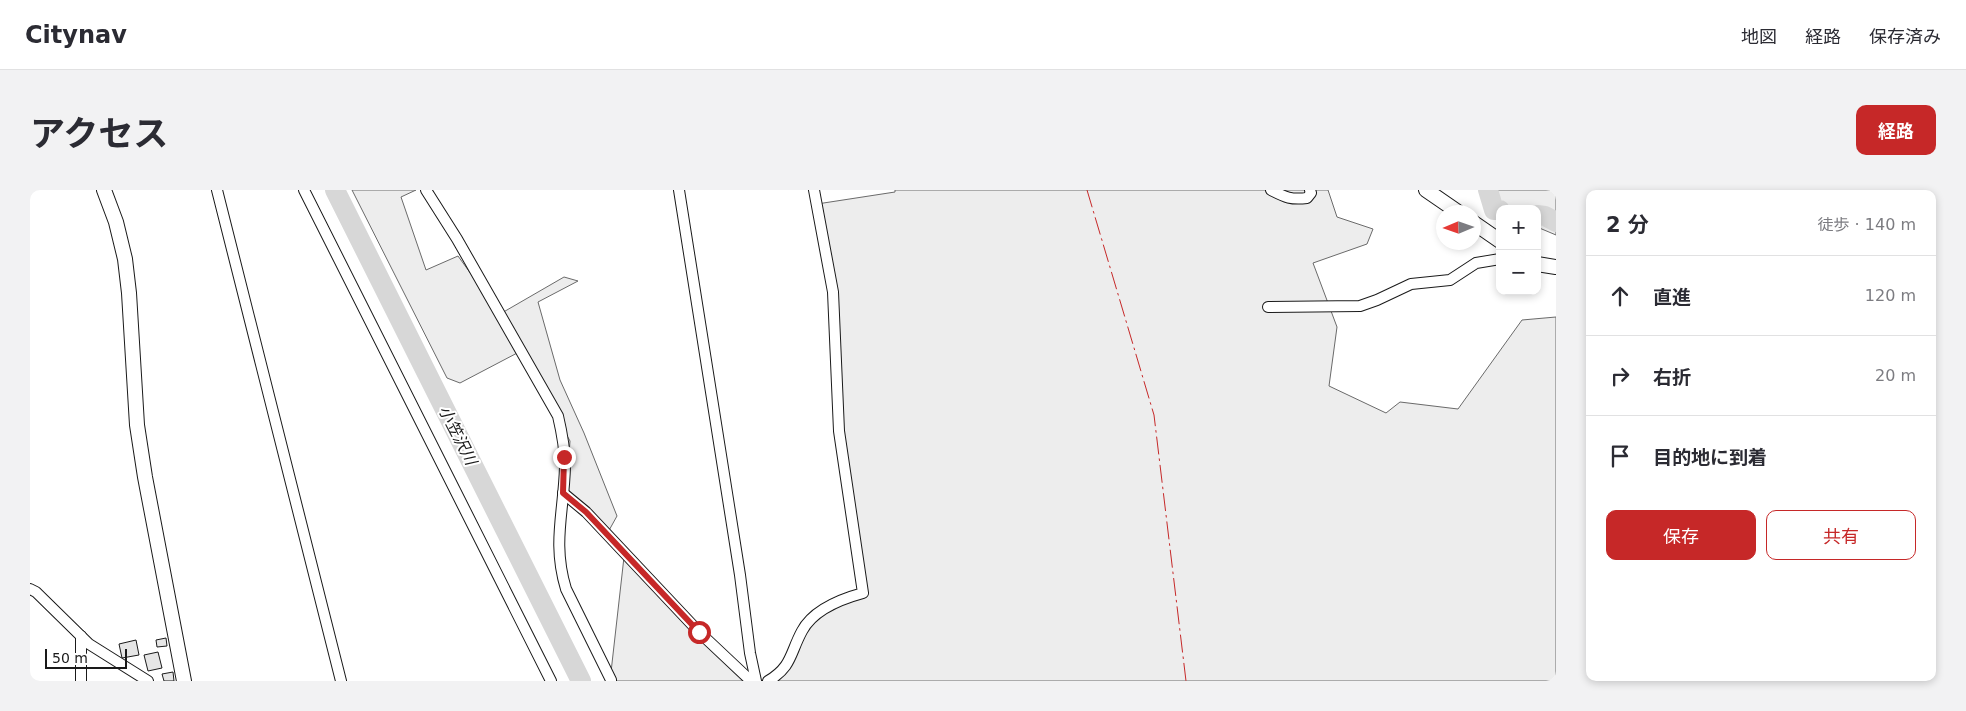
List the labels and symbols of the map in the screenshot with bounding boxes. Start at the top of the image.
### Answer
north arrow [1436,205,1481,250]
water label: 小笠沢川 [435,402,481,470]
route end [553,446,576,469]
route start [688,621,711,644]
scale bar [45,646,128,669]

